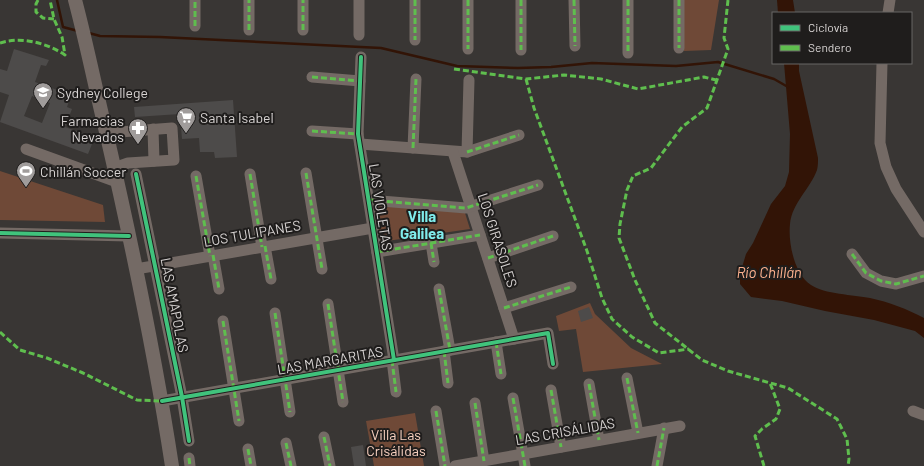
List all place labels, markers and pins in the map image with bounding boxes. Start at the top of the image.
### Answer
school or university icon: Sydney College [32,81,54,109]
place label: Sydney College [57,84,148,101]
supermarket icon: Santa Isabel [175,106,197,134]
place label: Santa Isabel [200,109,274,126]
place label: Farmacias Nevados [61,112,124,145]
pharmacy icon: Farmacias Nevados [127,117,149,145]
sports icon: Chillán Soccer [15,160,37,188]
place label: Chillán Soccer [40,163,126,180]

